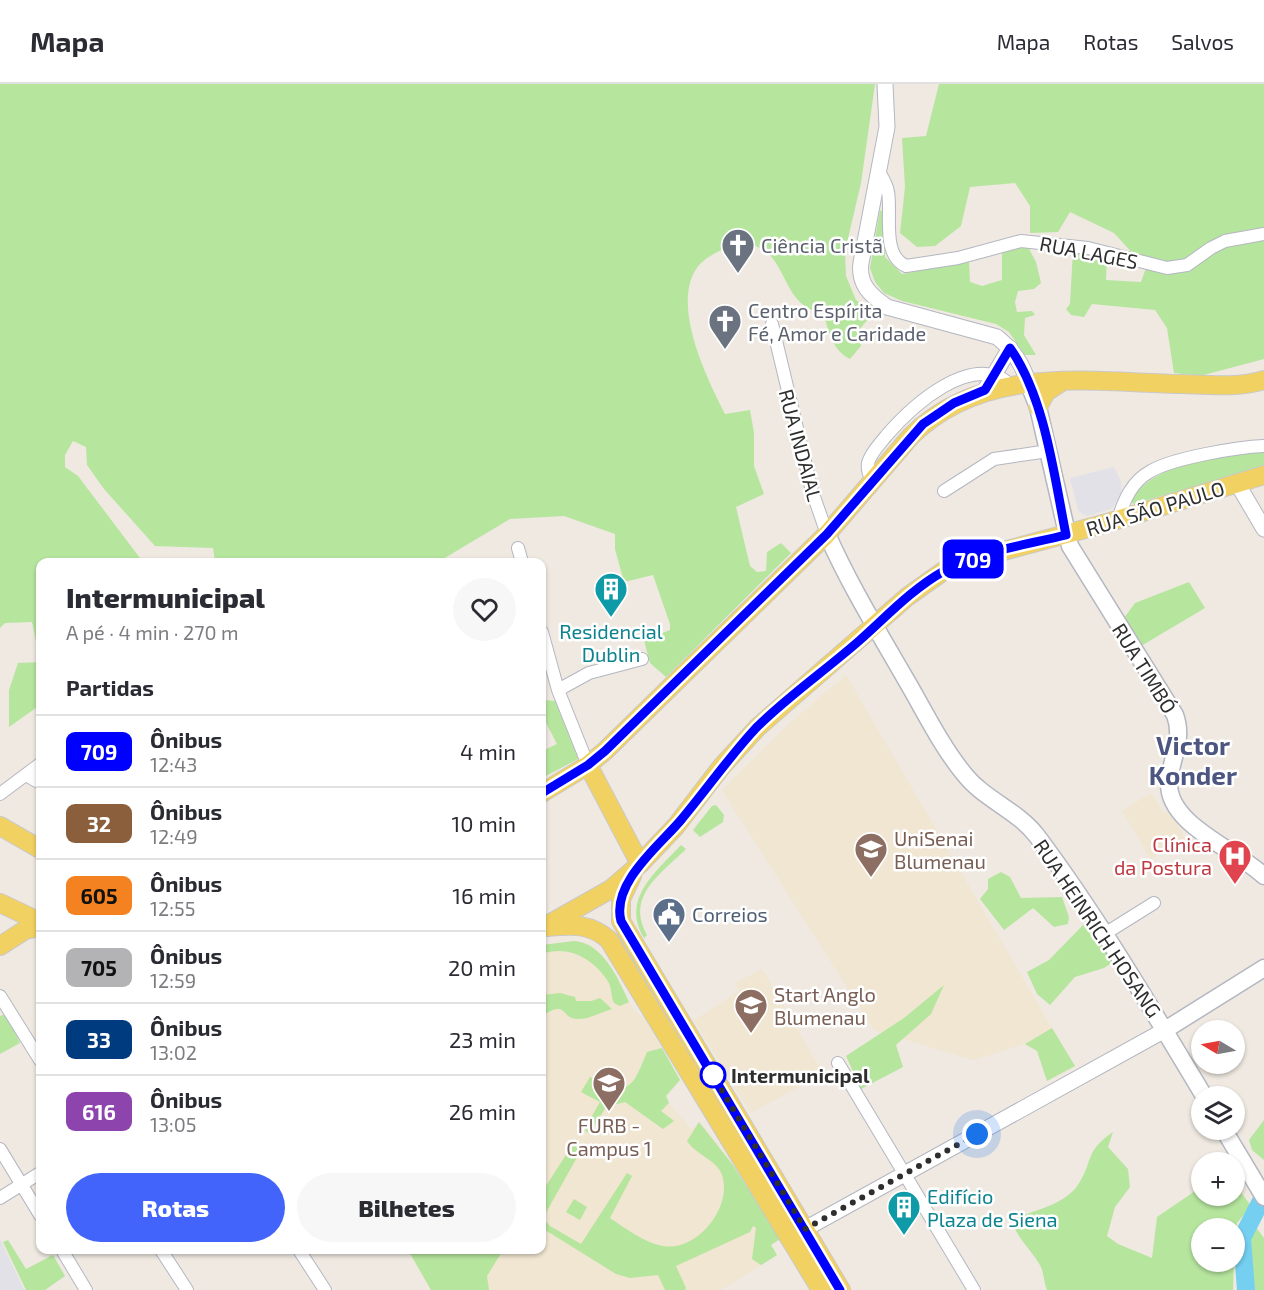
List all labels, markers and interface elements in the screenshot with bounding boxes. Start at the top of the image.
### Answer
text: Mapa [30,24,104,58]
text: Mapa [997,29,1050,54]
text: Rotas [1083,29,1138,54]
text: Salvos [1171,29,1234,54]
church icon: Ciência Cristã [720,227,756,274]
street label: RUA LAGES [1038,231,1140,273]
place label: Ciência Cristã [761,233,883,257]
place label: Centro Espírita Fé, Amor e Caridade [748,298,926,345]
church icon: Centro Espírita Fé, Amor e Caridade [707,303,743,350]
street label: RUA INDAIAL [775,386,827,504]
street label: RUA SÃO PAULO [1083,476,1227,540]
line badge: 709 [938,540,1008,578]
text: 709 [955,547,991,572]
building icon: Residencial Dublin [593,571,629,618]
button: heart [453,578,516,641]
text: Intermunicipal [66,580,265,614]
place label: Residencial Dublin [559,619,663,666]
street label: RUA TIMBÓ [1108,619,1182,717]
text: A pé · 4 min · 270 m [66,620,238,644]
text: Partidas [66,674,154,700]
text: Ônibus [150,726,222,752]
district label: Victor Konder [1149,729,1237,790]
text: 4 min [460,738,516,764]
text: 709 [81,739,117,764]
text: 12:43 [150,752,197,776]
text: Ônibus [150,798,222,824]
text: 10 min [452,810,516,836]
text: 32 [87,811,111,836]
text: 12:49 [150,824,198,848]
place label: UniSenai Blumenau [894,826,986,873]
school or university icon: UniSenai Blumenau [853,831,889,878]
place label: Clínica da Postura [1114,832,1212,879]
street label: RUA HEINRICH HOSANG [1029,834,1167,1022]
hospital icon: Clínica da Postura [1217,838,1253,885]
text: Ônibus [150,870,222,896]
text: 16 min [452,882,516,908]
text: 605 [80,883,118,908]
text: 12:55 [150,896,195,920]
public building icon: Correios [651,896,687,943]
place label: Correios [692,902,768,926]
text: Ônibus [150,942,222,968]
text: 20 min [448,954,516,980]
text: 705 [81,955,117,980]
text: 12:59 [150,968,196,992]
place label: Start Anglo Blumenau [774,982,876,1029]
school or university icon: Start Anglo Blumenau [733,987,769,1034]
text: Ônibus [150,1014,222,1040]
north arrow [1191,1020,1245,1074]
map controls [1191,1020,1245,1272]
text: 23 min [449,1026,516,1052]
text: 33 [87,1027,111,1052]
text: 13:02 [150,1040,197,1064]
marker: Intermunicipal [700,1062,726,1088]
place label: Intermunicipal [731,1063,870,1087]
school or university icon: FURB - Campus 1 [591,1065,627,1112]
text: Ônibus [150,1086,222,1112]
button: layers [1191,1086,1245,1140]
text: 26 min [449,1098,516,1124]
text: 616 [82,1099,116,1124]
text: 13:05 [150,1112,197,1136]
place label: FURB - Campus 1 [566,1113,652,1160]
your location [962,1119,992,1149]
button: + [1191,1152,1245,1206]
button: Rotas [66,1173,285,1242]
button: Bilhetes [297,1173,516,1242]
place label: Edifício Plaza de Siena [927,1184,1058,1231]
building icon: Edifício Plaza de Siena [886,1189,922,1236]
button: − [1191,1218,1245,1272]

